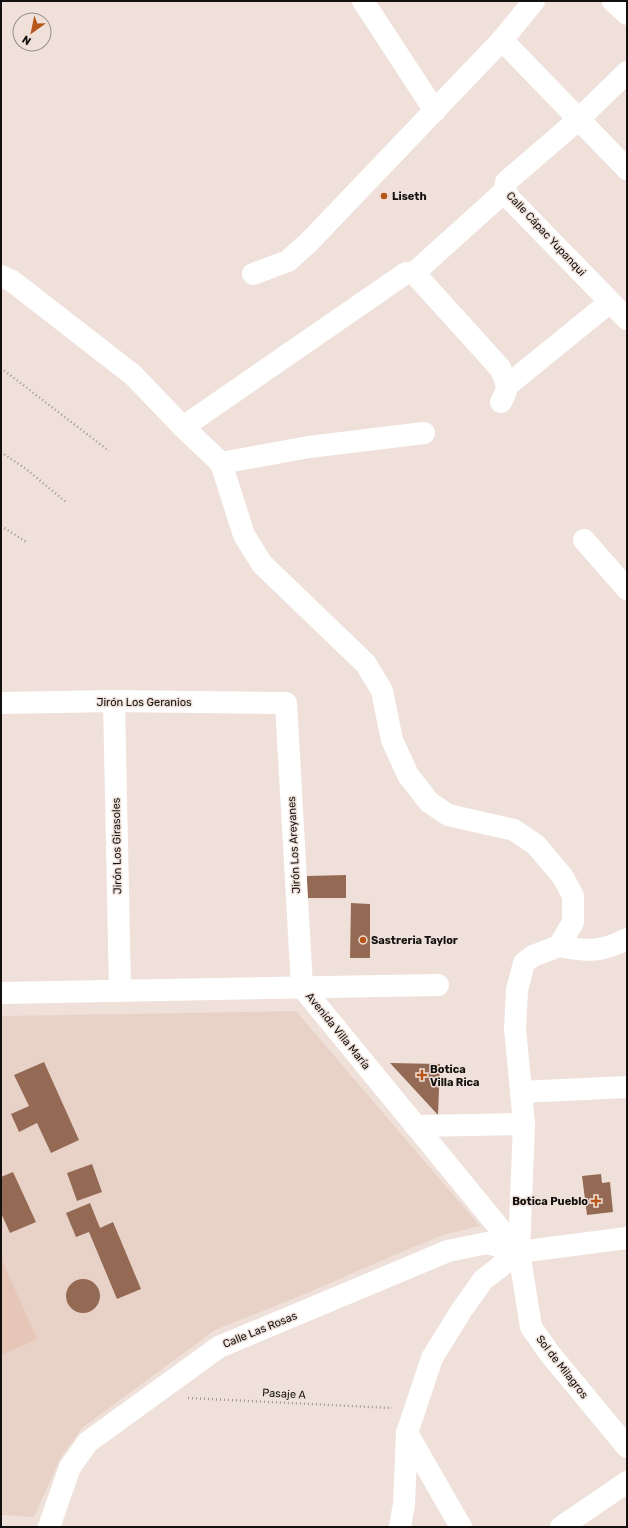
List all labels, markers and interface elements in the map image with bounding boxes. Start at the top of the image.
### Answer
north arrow [12,12,52,52]
text: N [20,32,34,48]
street label: Calle Cápac Yupanqui [504,189,588,279]
place label: Liseth [392,190,427,203]
marker: Liseth [379,191,389,201]
street label: Jirón Los Geranios [96,696,192,709]
street label: Jirón Los Areyanes [285,796,303,894]
street label: Jirón Los Girasoles [110,797,124,894]
place label: Sastreria Taylor [371,934,458,947]
marker: Sastreria Taylor [358,935,368,945]
street label: Avenida Villa María [303,990,373,1072]
place label: Botica Villa Rica [430,1063,480,1089]
marker: Botica Villa Rica [417,1070,427,1080]
place label: Botica Pueblo [512,1195,588,1208]
marker: Botica Pueblo [591,1196,601,1206]
street label: Calle Las Rosas [221,1309,299,1351]
street label: Sol de Milagros [533,1333,591,1401]
street label: Pasaje A [262,1386,307,1402]

